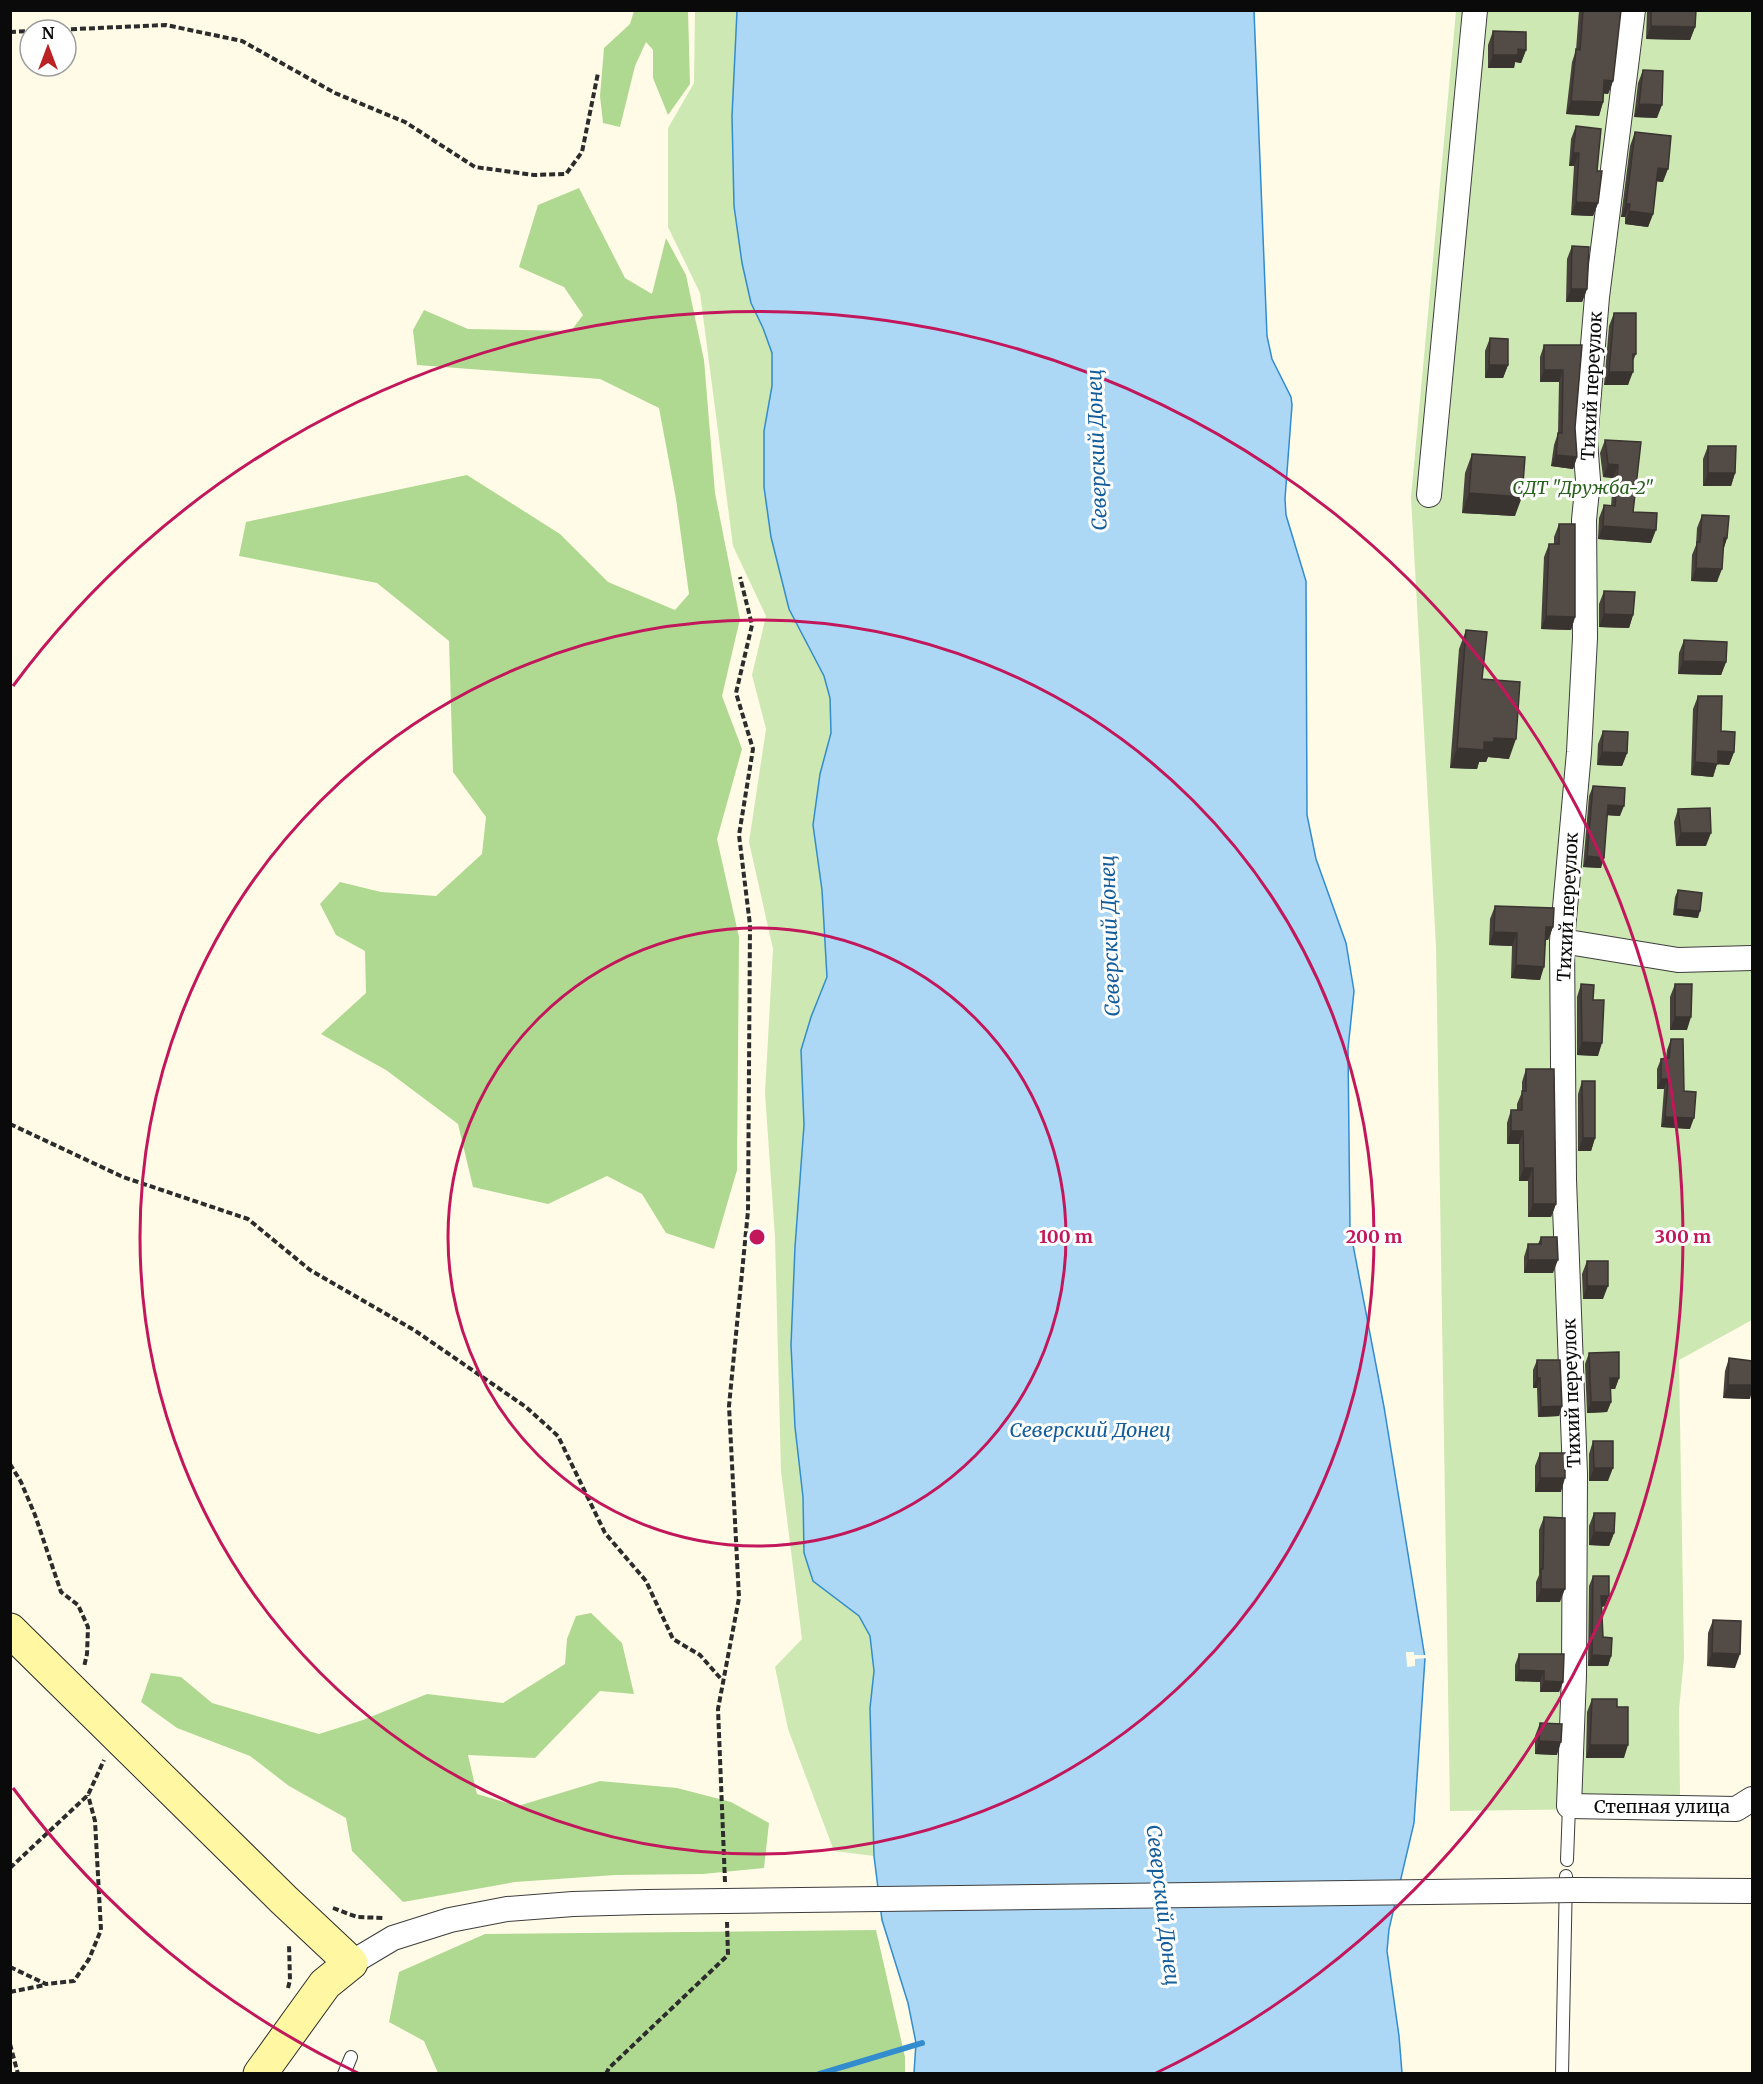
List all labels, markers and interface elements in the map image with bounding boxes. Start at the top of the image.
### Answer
north arrow [18,18,78,78]
text: N [42,23,55,43]
street label: Тихий переулок [1576,310,1607,461]
water label: Северский Донец [1081,369,1112,531]
park label: СДТ "Дружба-2" [1512,476,1654,499]
street label: Тихий переулок [1552,831,1583,982]
water label: Северский Донец [1094,855,1125,1017]
text: 100 m [1039,1225,1093,1248]
text: 200 m [1346,1225,1402,1248]
text: 300 m [1655,1225,1711,1248]
centre of rings [747,1227,767,1247]
street label: Тихий переулок [1557,1317,1586,1468]
water label: Северский Донец [1009,1417,1171,1442]
street label: Степная улица [1594,1795,1730,1818]
water label: Северский Донец [1141,1823,1186,1987]

